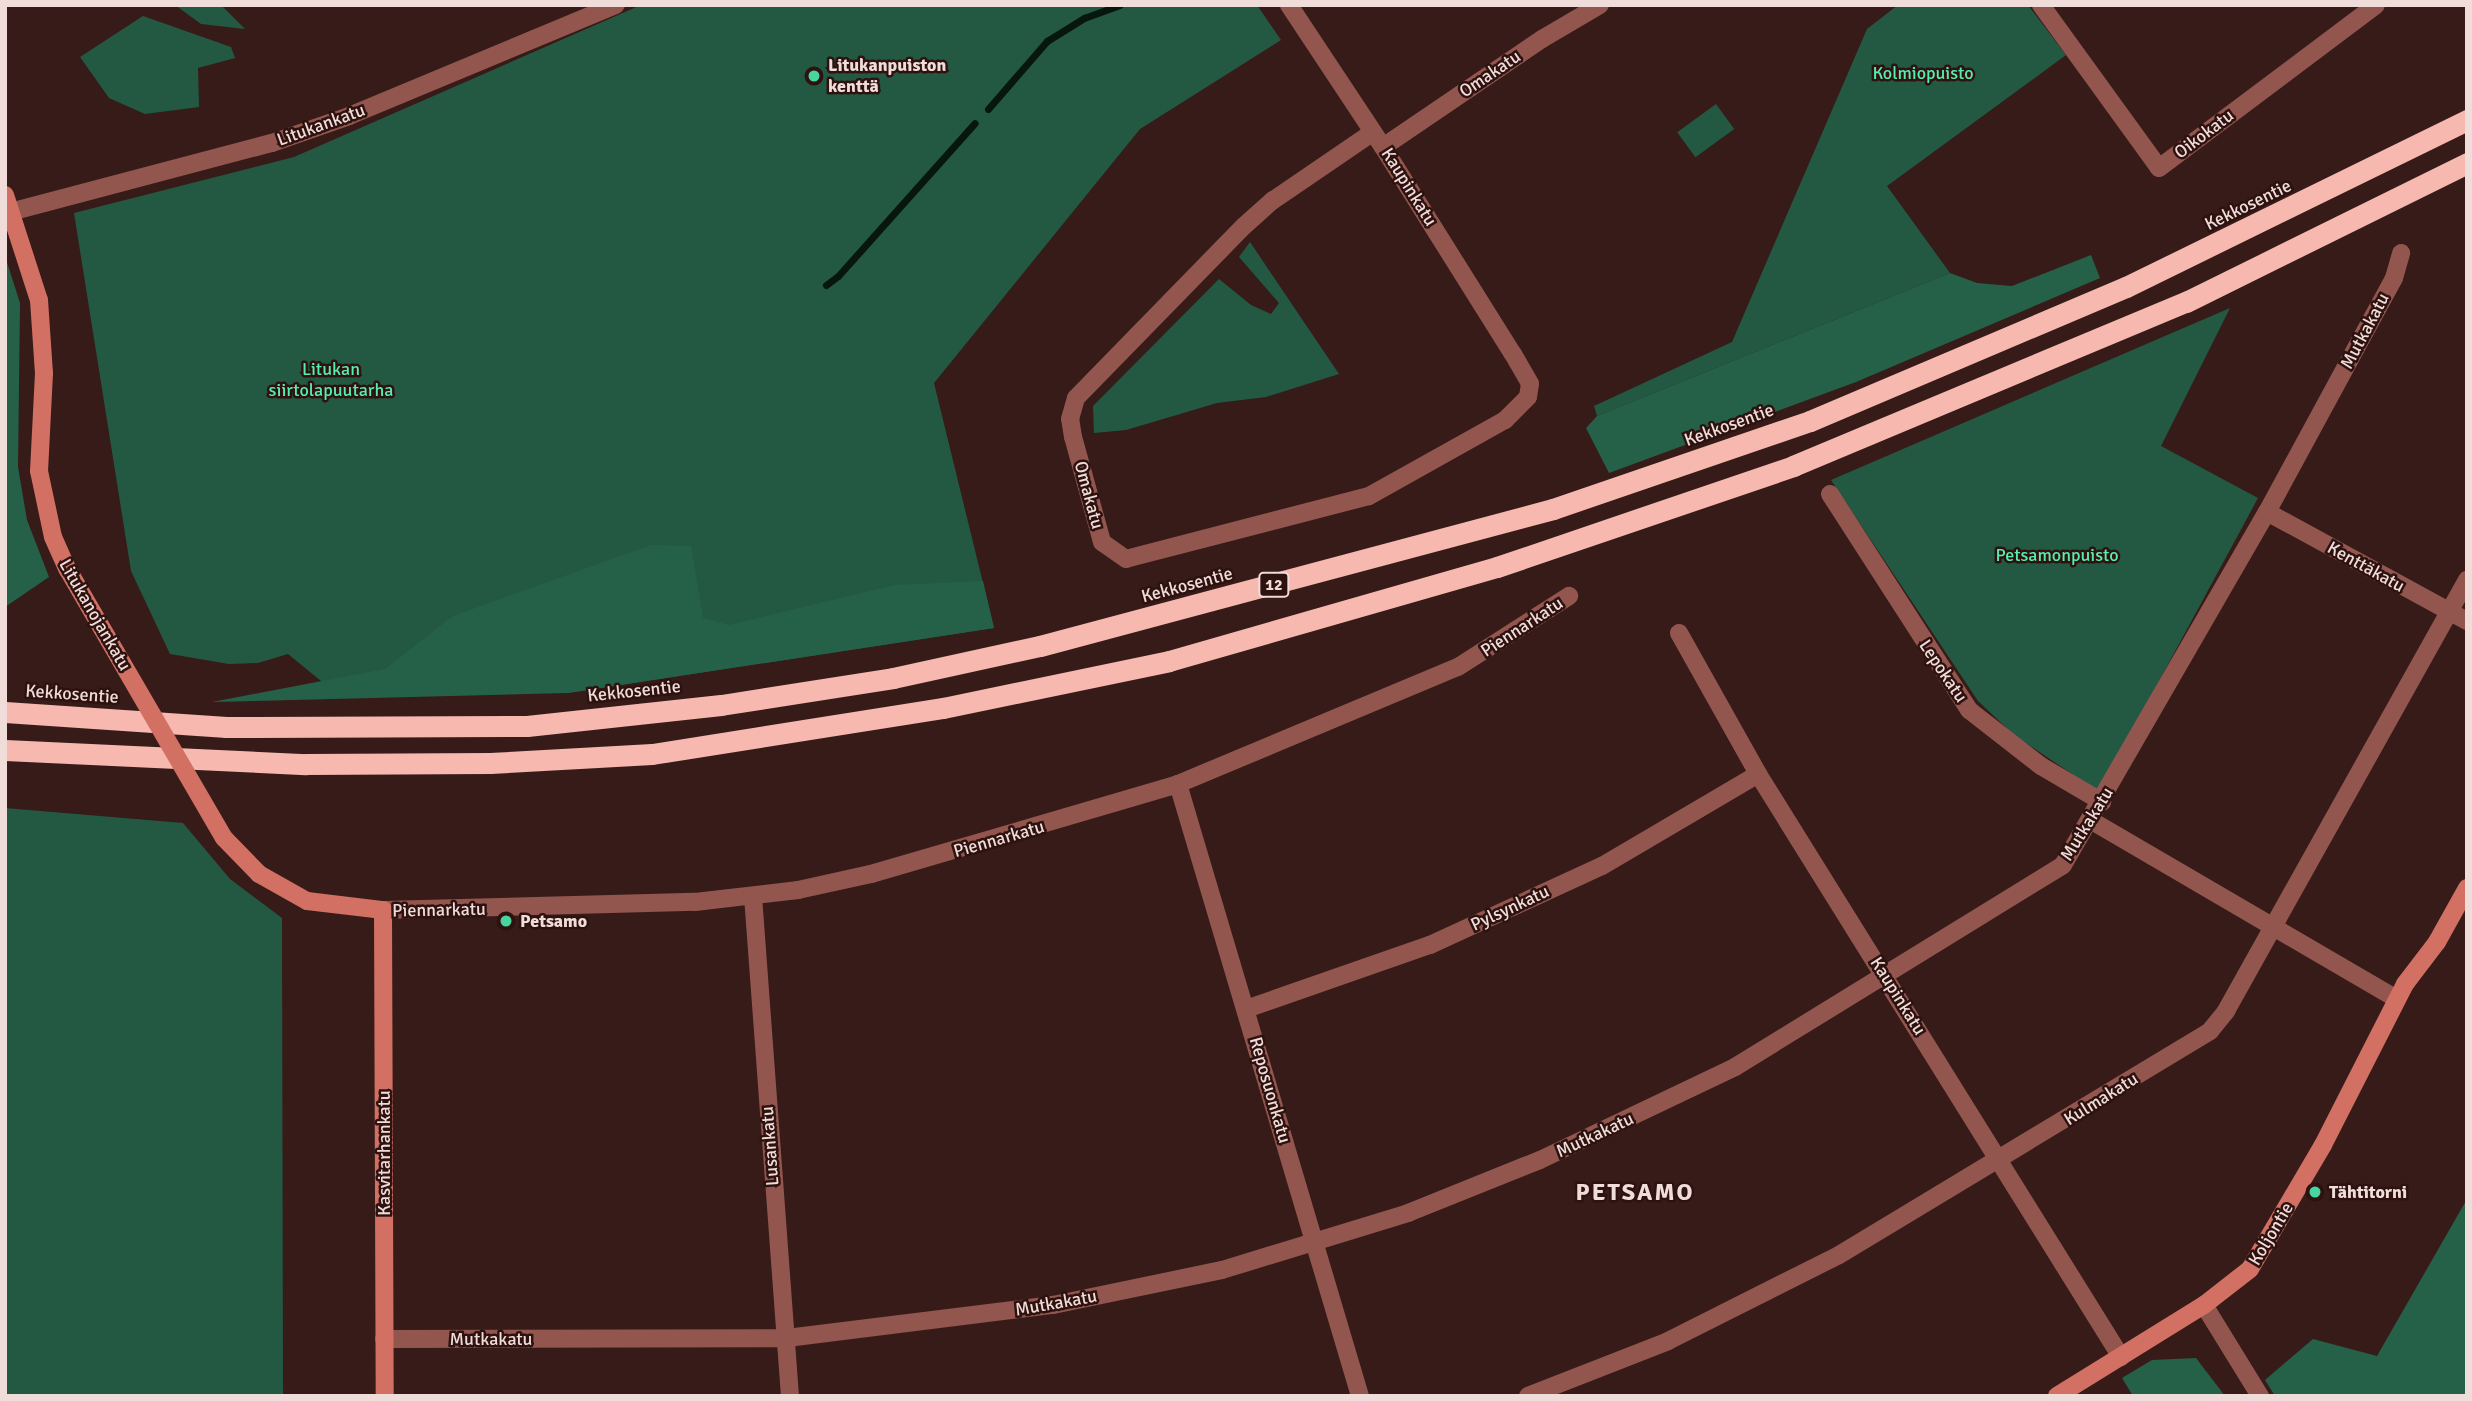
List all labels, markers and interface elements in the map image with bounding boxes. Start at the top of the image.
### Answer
street label: Omakatu [1455,46,1525,102]
place label: Litukanpuiston kenttä [828,55,946,98]
park label: Kolmiopuisto [1872,62,1974,84]
marker: Litukanpuiston kenttä [806,68,822,84]
street label: Litukankatu [274,99,368,151]
street label: Oikokatu [2170,105,2238,163]
street label: Kaupinkatu [1377,144,1441,230]
street label: Kekkosentie [2201,175,2295,235]
street label: Mutkakatu [2336,289,2394,373]
park label: Litukan siirtolapuutarha [269,359,393,402]
street label: Kekkosentie [1681,399,1777,451]
street label: Omakatu [1070,459,1108,531]
street label: Kenttäkatu [2324,537,2408,597]
park label: Petsamonpuisto [1995,544,2119,566]
street label: Litukanojankatu [54,555,136,675]
street label: Kekkosentie [1139,562,1235,608]
road number: 12 [1258,572,1290,598]
street label: Piennarkatu [1477,592,1567,662]
street label: Lepokatu [1914,636,1972,706]
street label: Kekkosentie [586,675,682,707]
street label: Kekkosentie [25,680,119,708]
street label: Mutkakatu [2056,783,2118,865]
street label: Piennarkatu [951,816,1047,862]
street label: Pylsynkatu [1467,880,1553,936]
street label: Piennarkatu [392,898,486,922]
place label: Petsamo [520,910,587,932]
marker: Petsamo [498,913,514,929]
street label: Kaupinkatu [1866,953,1930,1039]
street label: Reposuonkatu [1245,1034,1295,1146]
street label: Kulmakatu [2060,1068,2142,1130]
street label: Kasvitarhankatu [373,1090,395,1216]
street label: Lusankatu [756,1105,784,1187]
street label: Mutkakatu [1553,1108,1637,1162]
district label: PETSAMO [1576,1179,1694,1207]
place label: Tähtitorni [2329,1181,2407,1203]
marker: Tähtitorni [2307,1184,2323,1200]
street label: Koljontie [2244,1199,2298,1269]
street label: Mutkakatu [1013,1285,1099,1321]
street label: Mutkakatu [450,1328,532,1350]

